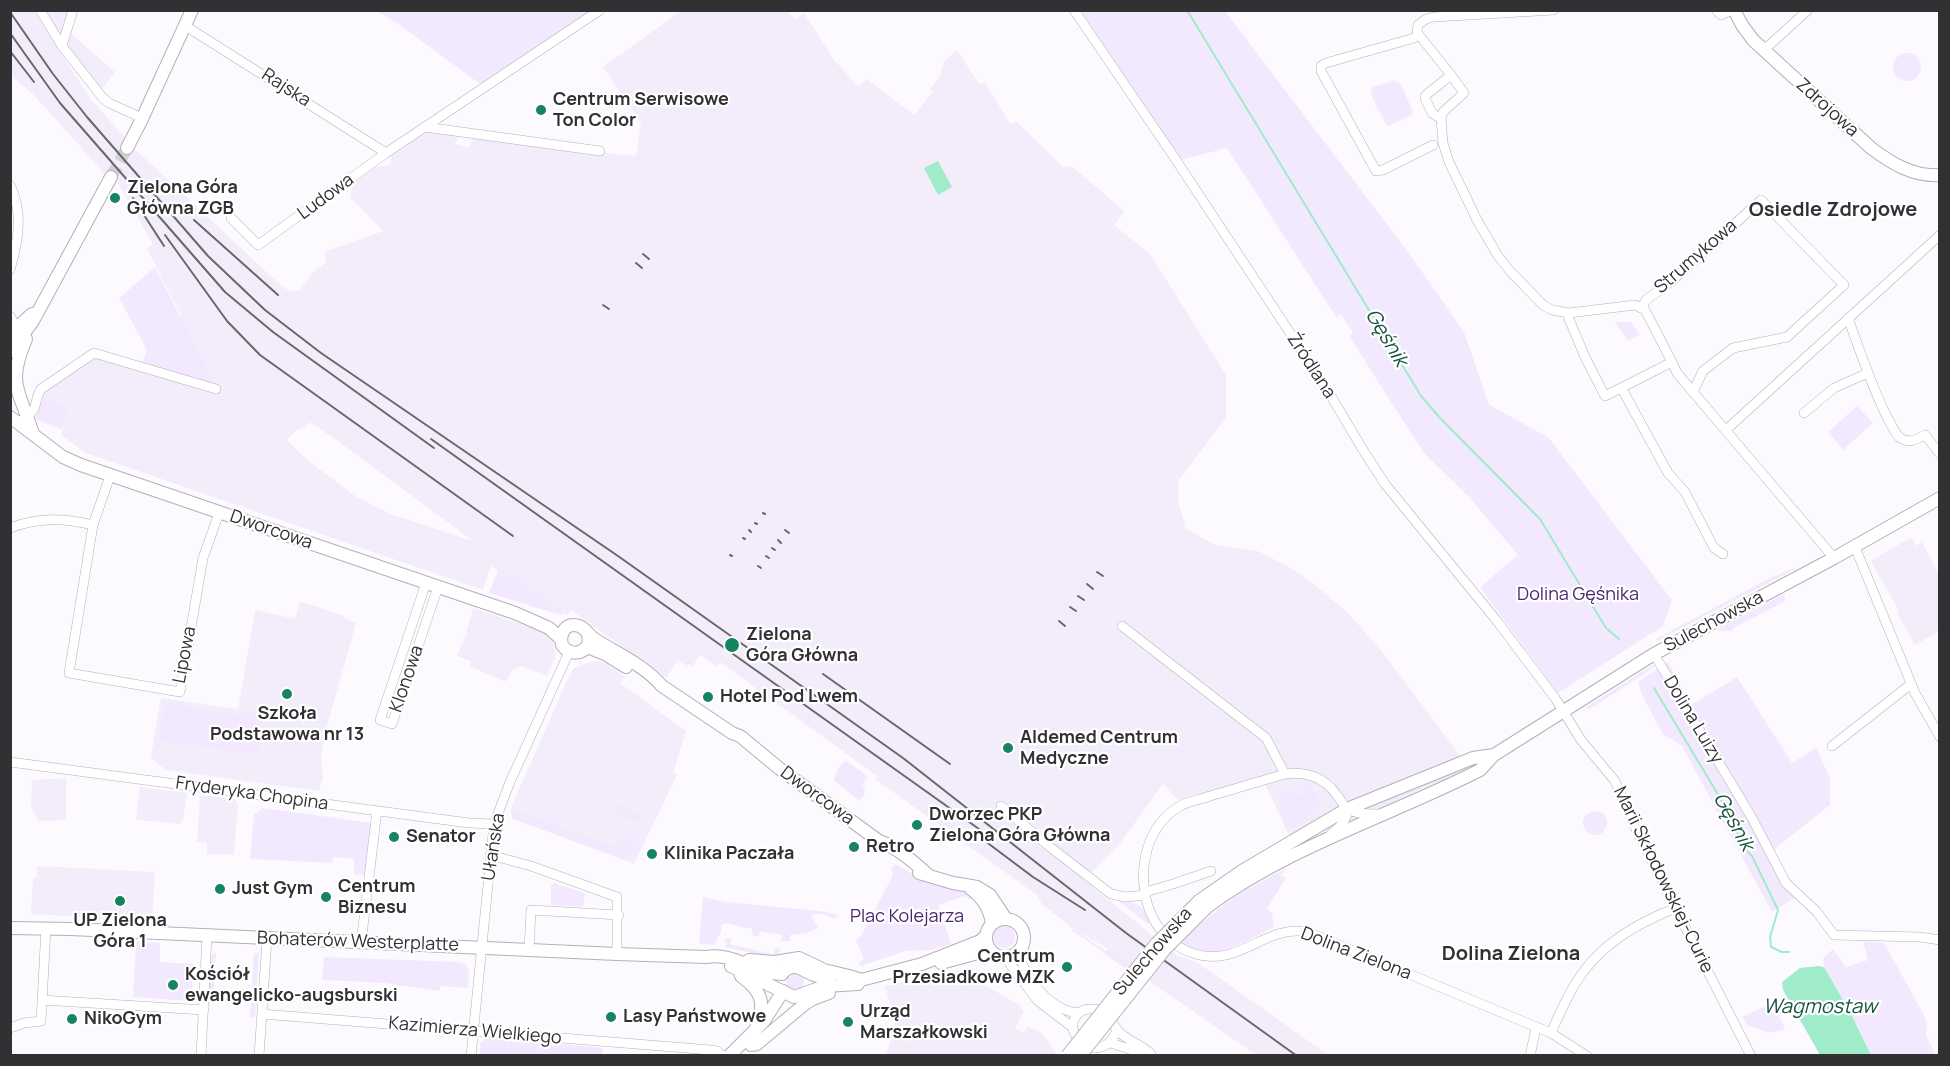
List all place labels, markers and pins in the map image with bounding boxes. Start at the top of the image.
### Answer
place label: Centrum Serwisowe Ton Color [553,89,729,132]
marker: Centrum Serwisowe Ton Color [534,103,548,117]
place label: Zielona Góra Główna ZGB [127,177,238,219]
marker: Zielona Góra Główna ZGB [108,191,122,205]
place label: Zielona Góra Główna [746,624,858,666]
marker: Zielona Góra Główna [723,636,741,654]
place label: Hotel Pod Lwem [720,686,858,708]
marker: Szkoła Podstawowa nr 13 [280,687,294,701]
marker: Hotel Pod Lwem [701,690,715,704]
place label: Szkoła Podstawowa nr 13 [210,703,364,746]
place label: Aldemed Centrum Medyczne [1020,727,1178,770]
marker: Aldemed Centrum Medyczne [1001,741,1015,755]
place label: Dworzec PKP Zielona Góra Główna [929,804,1110,846]
marker: Dworzec PKP Zielona Góra Główna [910,818,924,832]
place label: Senator [406,826,476,848]
marker: Senator [387,830,401,844]
place label: Retro [866,836,915,858]
marker: Retro [847,840,861,854]
place label: Klinika Paczała [664,843,794,865]
marker: Klinika Paczała [645,847,659,861]
place label: Centrum Biznesu [338,876,416,918]
place label: Just Gym [232,878,313,900]
marker: Just Gym [213,882,227,896]
marker: Centrum Biznesu [319,890,333,904]
marker: UP Zielona Góra 1 [113,894,127,908]
place label: UP Zielona Góra 1 [73,910,167,952]
place label: Centrum Przesiadkowe MZK [893,946,1055,988]
marker: Centrum Przesiadkowe MZK [1060,960,1074,974]
place label: Kościół ewangelicko-augsburski [185,964,398,1006]
marker: Kościół ewangelicko-augsburski [166,978,180,992]
place label: Urząd Marszałkowski [860,1001,988,1044]
place label: Lasy Państwowe [623,1006,766,1028]
place label: NikoGym [84,1008,162,1030]
marker: Lasy Państwowe [604,1010,618,1024]
marker: NikoGym [65,1012,79,1026]
marker: Urząd Marszałkowski [841,1015,855,1029]

